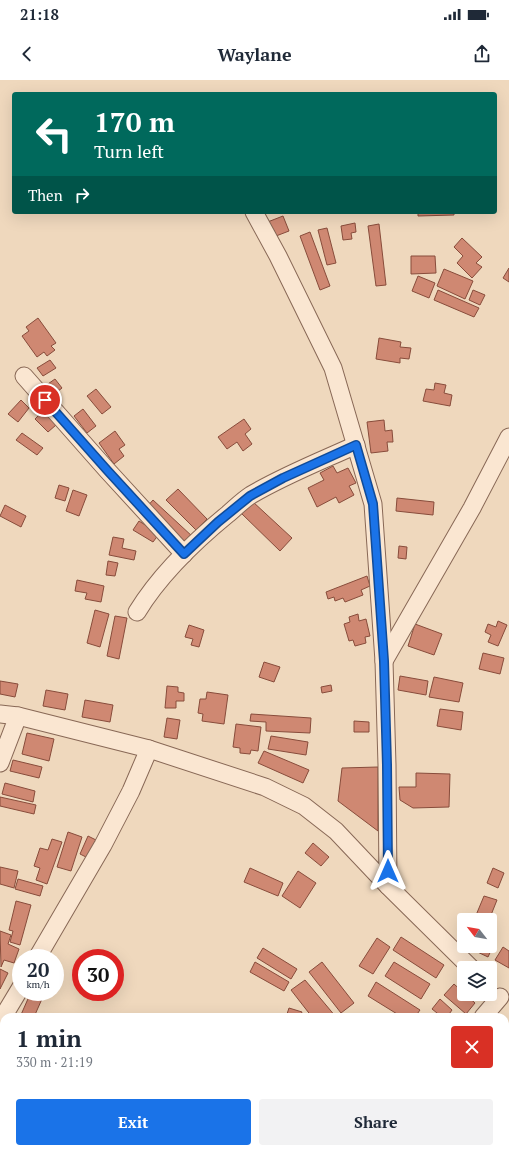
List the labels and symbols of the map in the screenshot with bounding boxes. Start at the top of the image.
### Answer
pin [28,383,62,417]
position arrow [367,850,409,892]
north arrow [457,913,497,953]
speed limit sign: 30 [72,949,124,1001]

